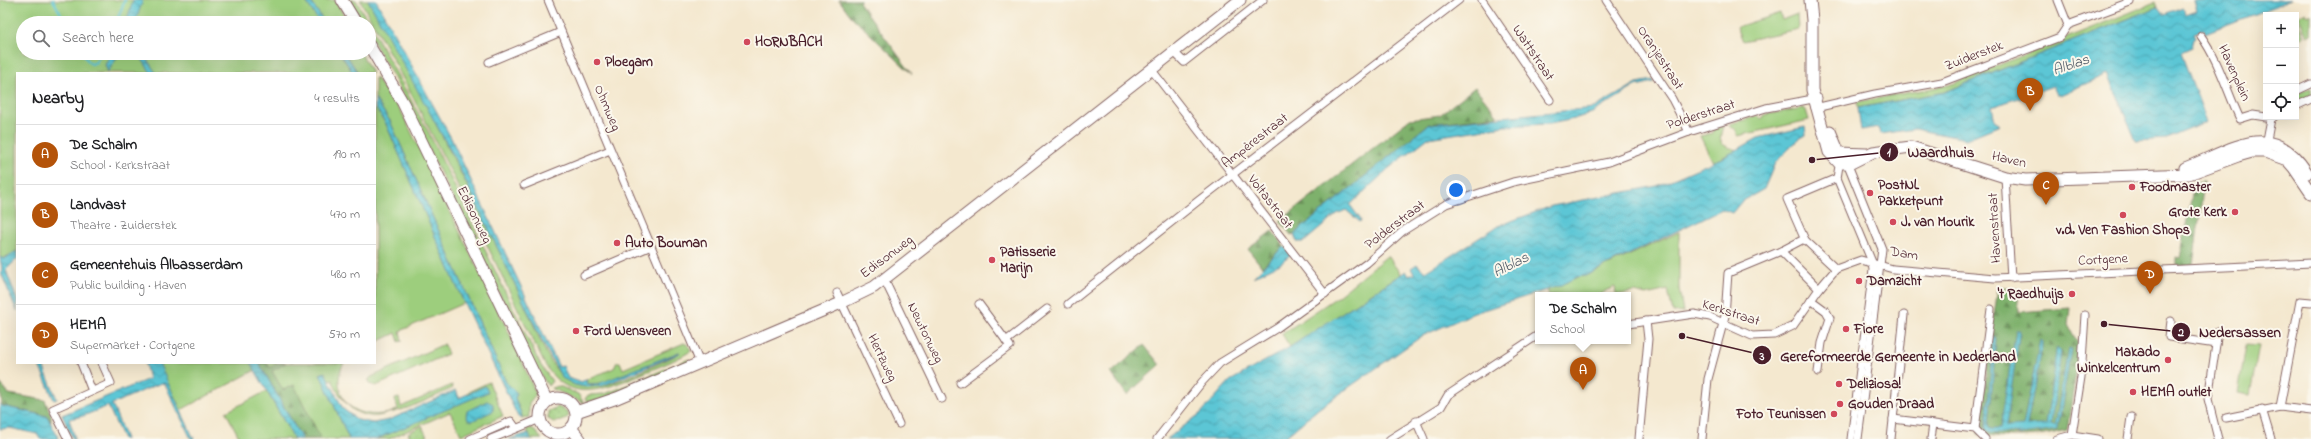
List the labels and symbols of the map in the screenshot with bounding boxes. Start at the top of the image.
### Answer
street label: Wattstraat [1506,21,1560,86]
street label: Oranjestraat [1631,22,1689,95]
place label: HORNBACH [755,32,823,53]
street label: Zuiderstek [1942,35,2007,77]
marker: HORNBACH [742,37,752,47]
street label: Havenplein [2212,41,2256,105]
water label: Alblas [2050,48,2093,82]
place label: Ploegam [605,52,653,75]
marker: Ploegam [592,57,602,67]
pin: B [2017,78,2043,111]
street label: Ohmweg [587,82,626,135]
street label: Polderstraat [1664,94,1738,136]
street label: Ampèrestraat [1217,108,1293,174]
callout: Waardhuis [1879,139,1982,166]
text: Waardhuis [1908,142,1975,164]
text: 1 [1887,144,1891,162]
street label: Haven [1990,146,2028,174]
street label: Voltastraat [1241,170,1298,234]
pin: C [2033,172,2059,205]
place label: PostNL Pakketpunt [1878,175,1944,212]
place label: Foodmaster [2139,177,2212,198]
your location [1446,180,1466,200]
marker: Foodmaster [2127,182,2137,192]
street label: Edisonweg [450,183,497,248]
marker: PostNL Pakketpunt [1865,188,1875,198]
street label: Havenstraat [1983,192,2007,264]
street label: Polderstraat [1360,195,1430,255]
place label: Grote Kerk [2169,202,2228,223]
marker: Grote Kerk [2230,207,2240,217]
marker: v.d. Ven Fashion Shops [2118,210,2128,220]
place label: J. van Mourik [1901,212,1975,233]
marker: J. van Mourik [1888,217,1898,227]
place label: v.d. Ven Fashion Shops [2055,220,2190,241]
street label: Edisonweg [856,230,919,285]
place label: Auto Bouman [625,233,707,254]
marker: Auto Bouman [612,238,622,248]
street label: Dam [1887,241,1920,267]
place label: Patisserie Marijn [1000,242,1056,279]
water label: Alblas [1489,247,1533,283]
street label: Cortgene [2078,248,2129,273]
marker: Patisserie Marijn [987,255,997,265]
pin: D [2137,261,2163,294]
place label: Damzicht [1866,271,1922,292]
marker: Damzicht [1854,276,1864,286]
place label: 't Raedhuijs [1997,284,2064,305]
marker: 't Raedhuijs [2067,289,2077,299]
street label: Kerkstraat [1699,294,1763,332]
street label: Newtonweg [900,299,949,368]
place label: Fiore [1853,319,1884,340]
callout: Nedersassen [2171,319,2289,346]
place label: Ford Wensveen [583,321,671,342]
text: Nedersassen [2199,322,2281,344]
marker: Fiore [1841,324,1851,334]
text: 2 [2177,324,2184,342]
marker: Ford Wensveen [571,326,581,336]
street label: Hertzweg [860,330,903,386]
callout: Gereformeerde Gemeente in Nederland [1752,342,2024,369]
place label: Makado Winkelcentrum [2077,342,2160,379]
text: Gereformeerde Gemeente in Nederland [1780,346,2016,368]
text: 3 [1759,348,1765,366]
marker: Makado Winkelcentrum [2163,355,2173,365]
pin: A [1570,357,1596,390]
place label: Deliziosa! [1846,374,1902,395]
marker: Deliziosa! [1834,379,1844,389]
place label: HEMA outlet [2141,382,2212,403]
marker: HEMA outlet [2128,387,2138,397]
place label: Gouden Draad [1848,394,1934,415]
marker: Gouden Draad [1835,399,1845,409]
place label: Foto Teunissen [1735,404,1826,425]
marker: Foto Teunissen [1829,409,1839,419]

